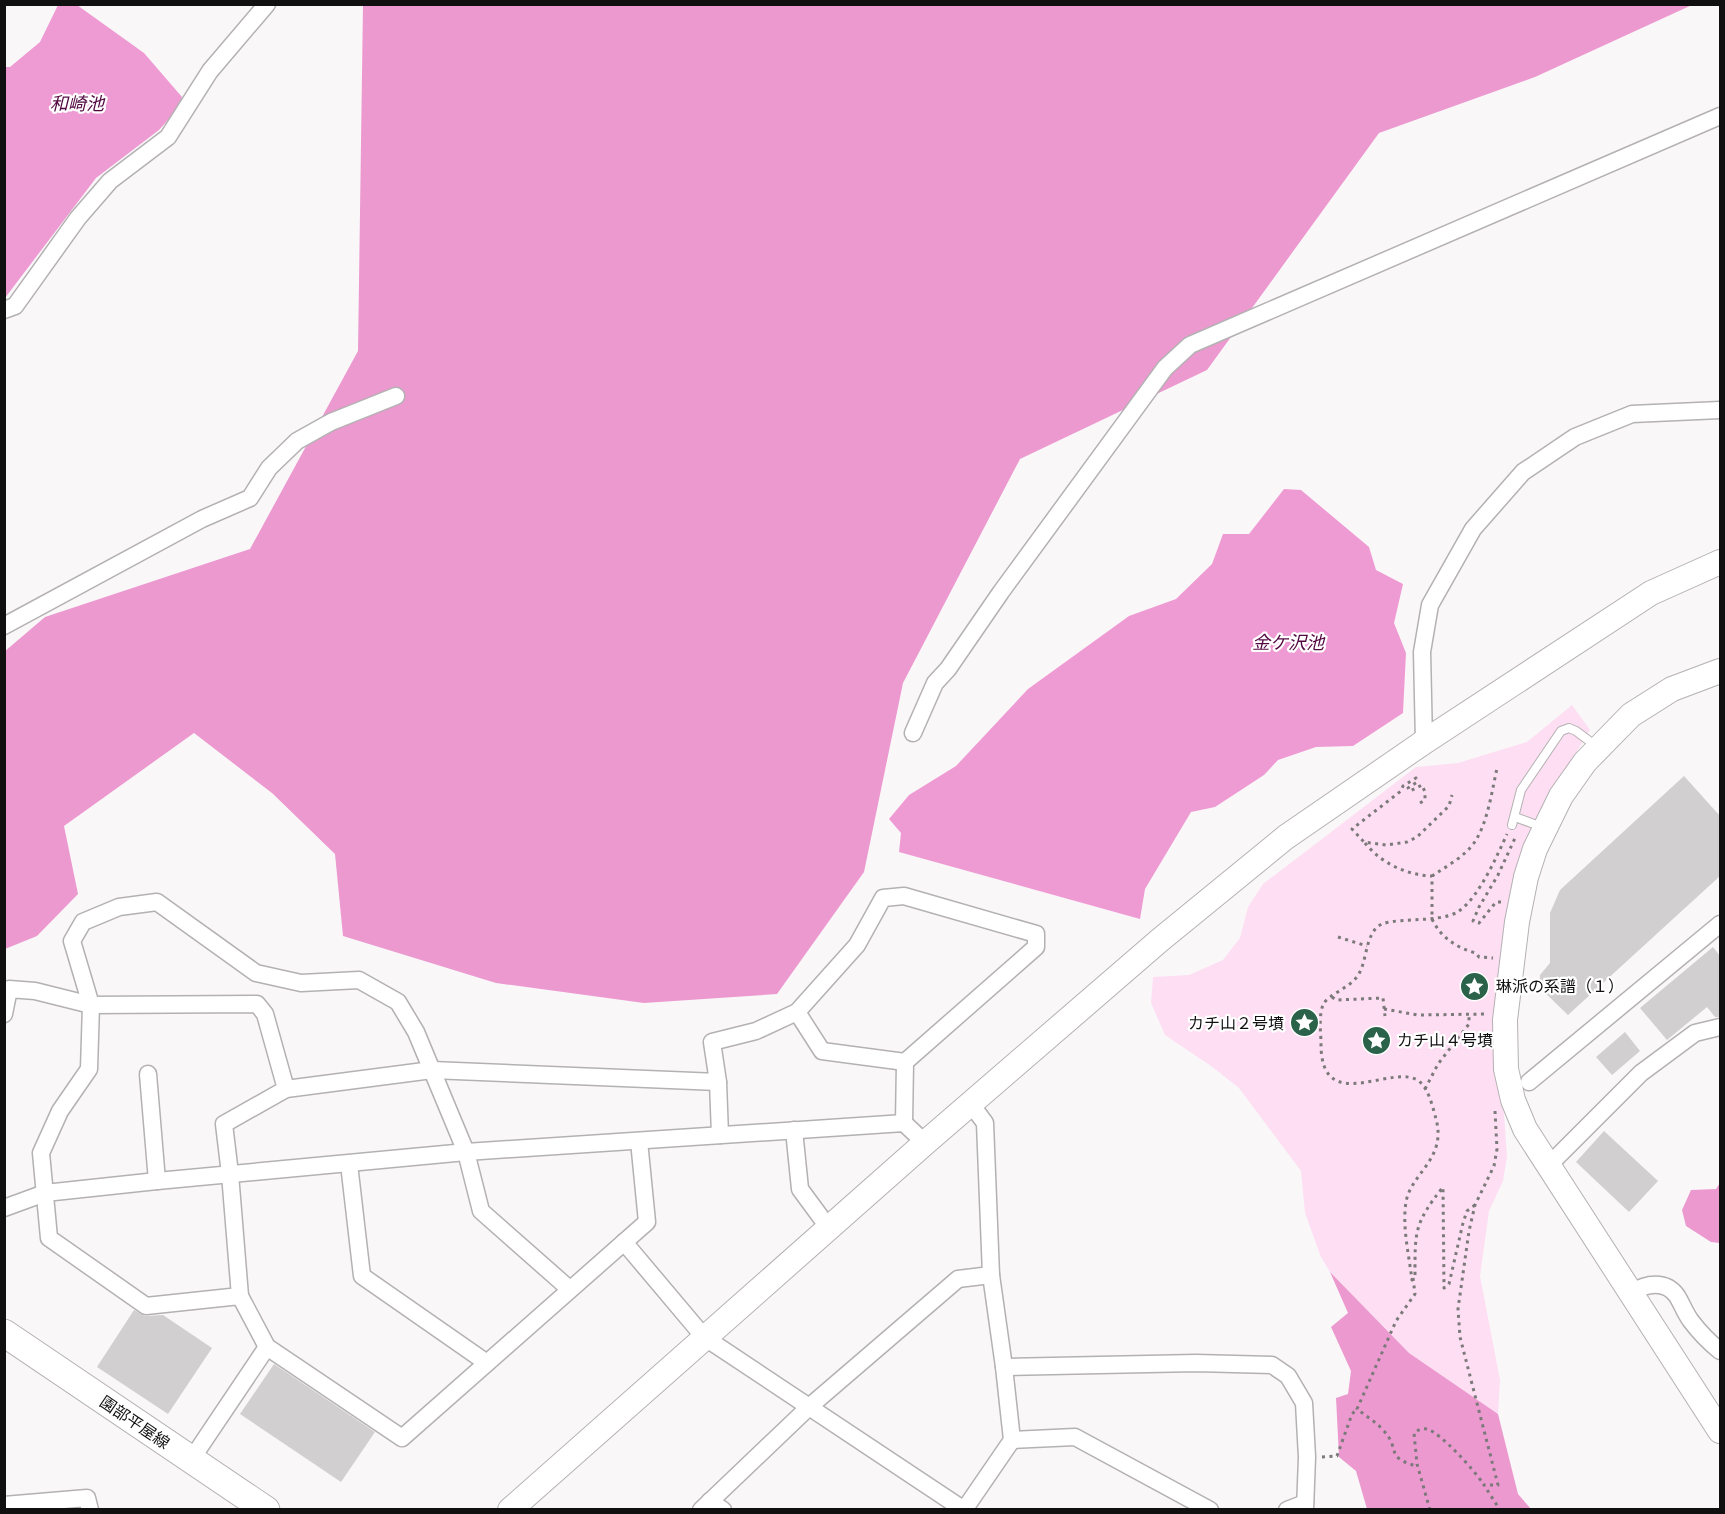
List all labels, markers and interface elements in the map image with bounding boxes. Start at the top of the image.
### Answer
water label: 和崎池 [50,93,106,114]
water label: 金ケ沢池 [1252,632,1326,653]
place icon: 琳派の系譜（１） [1459,970,1491,1002]
place label: 琳派の系譜（１） [1496,977,1624,996]
place icon: カチ山２号墳 [1289,1007,1321,1039]
place label: カチ山２号墳 [1188,1014,1284,1033]
place icon: カチ山４号墳 [1360,1024,1392,1056]
place label: カチ山４号墳 [1397,1031,1493,1050]
street label: 園部平屋線 [96,1392,173,1453]

